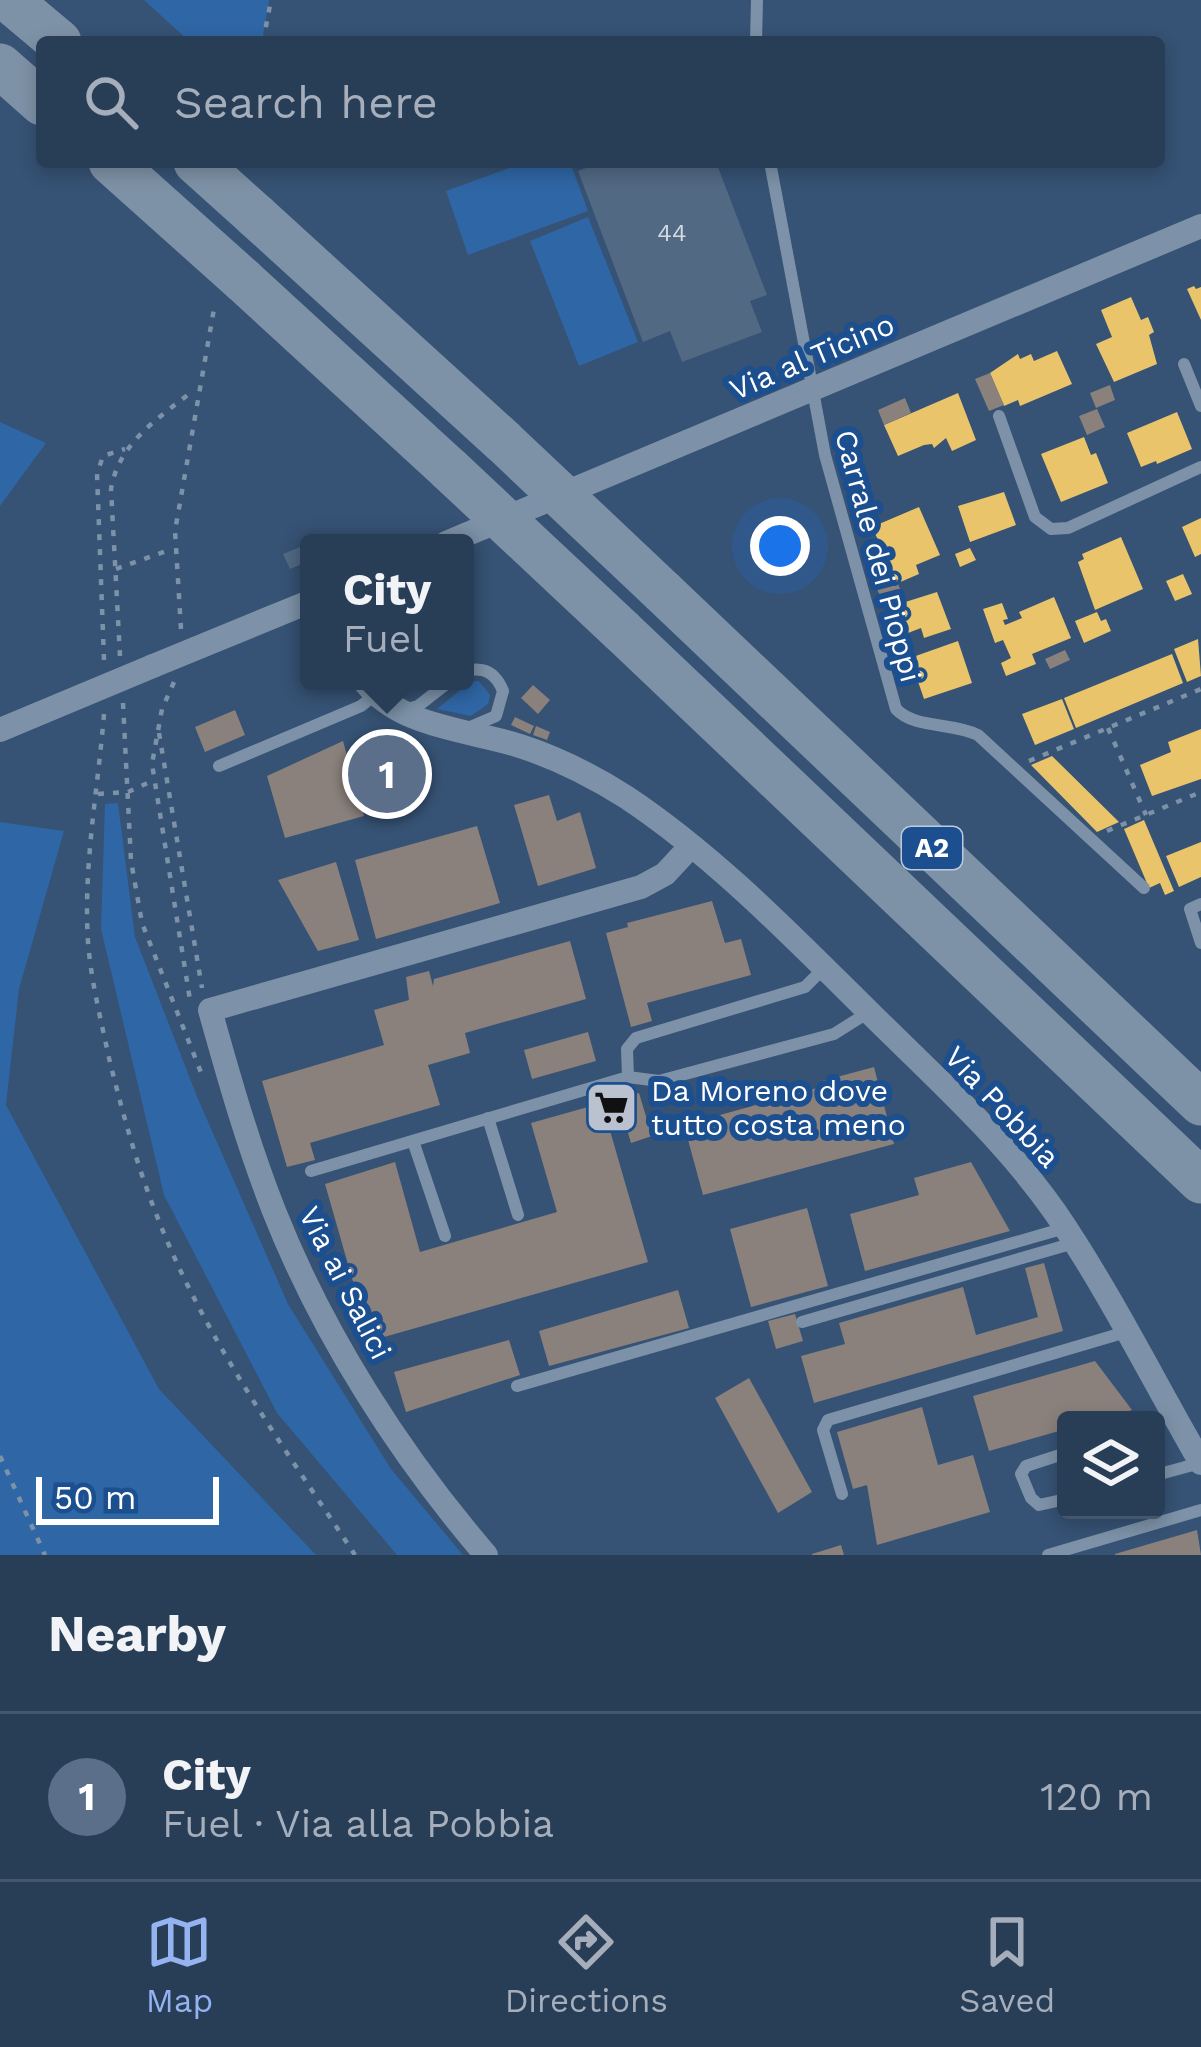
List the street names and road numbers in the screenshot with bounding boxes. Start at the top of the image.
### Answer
street label: Via al Ticino [724,306,899,407]
street label: Carrale dei Pioppi [828,426,929,686]
road number: A2 [902,827,962,869]
street label: Via Pobbia [938,1039,1067,1174]
street label: Via ai Salici [292,1200,399,1365]

